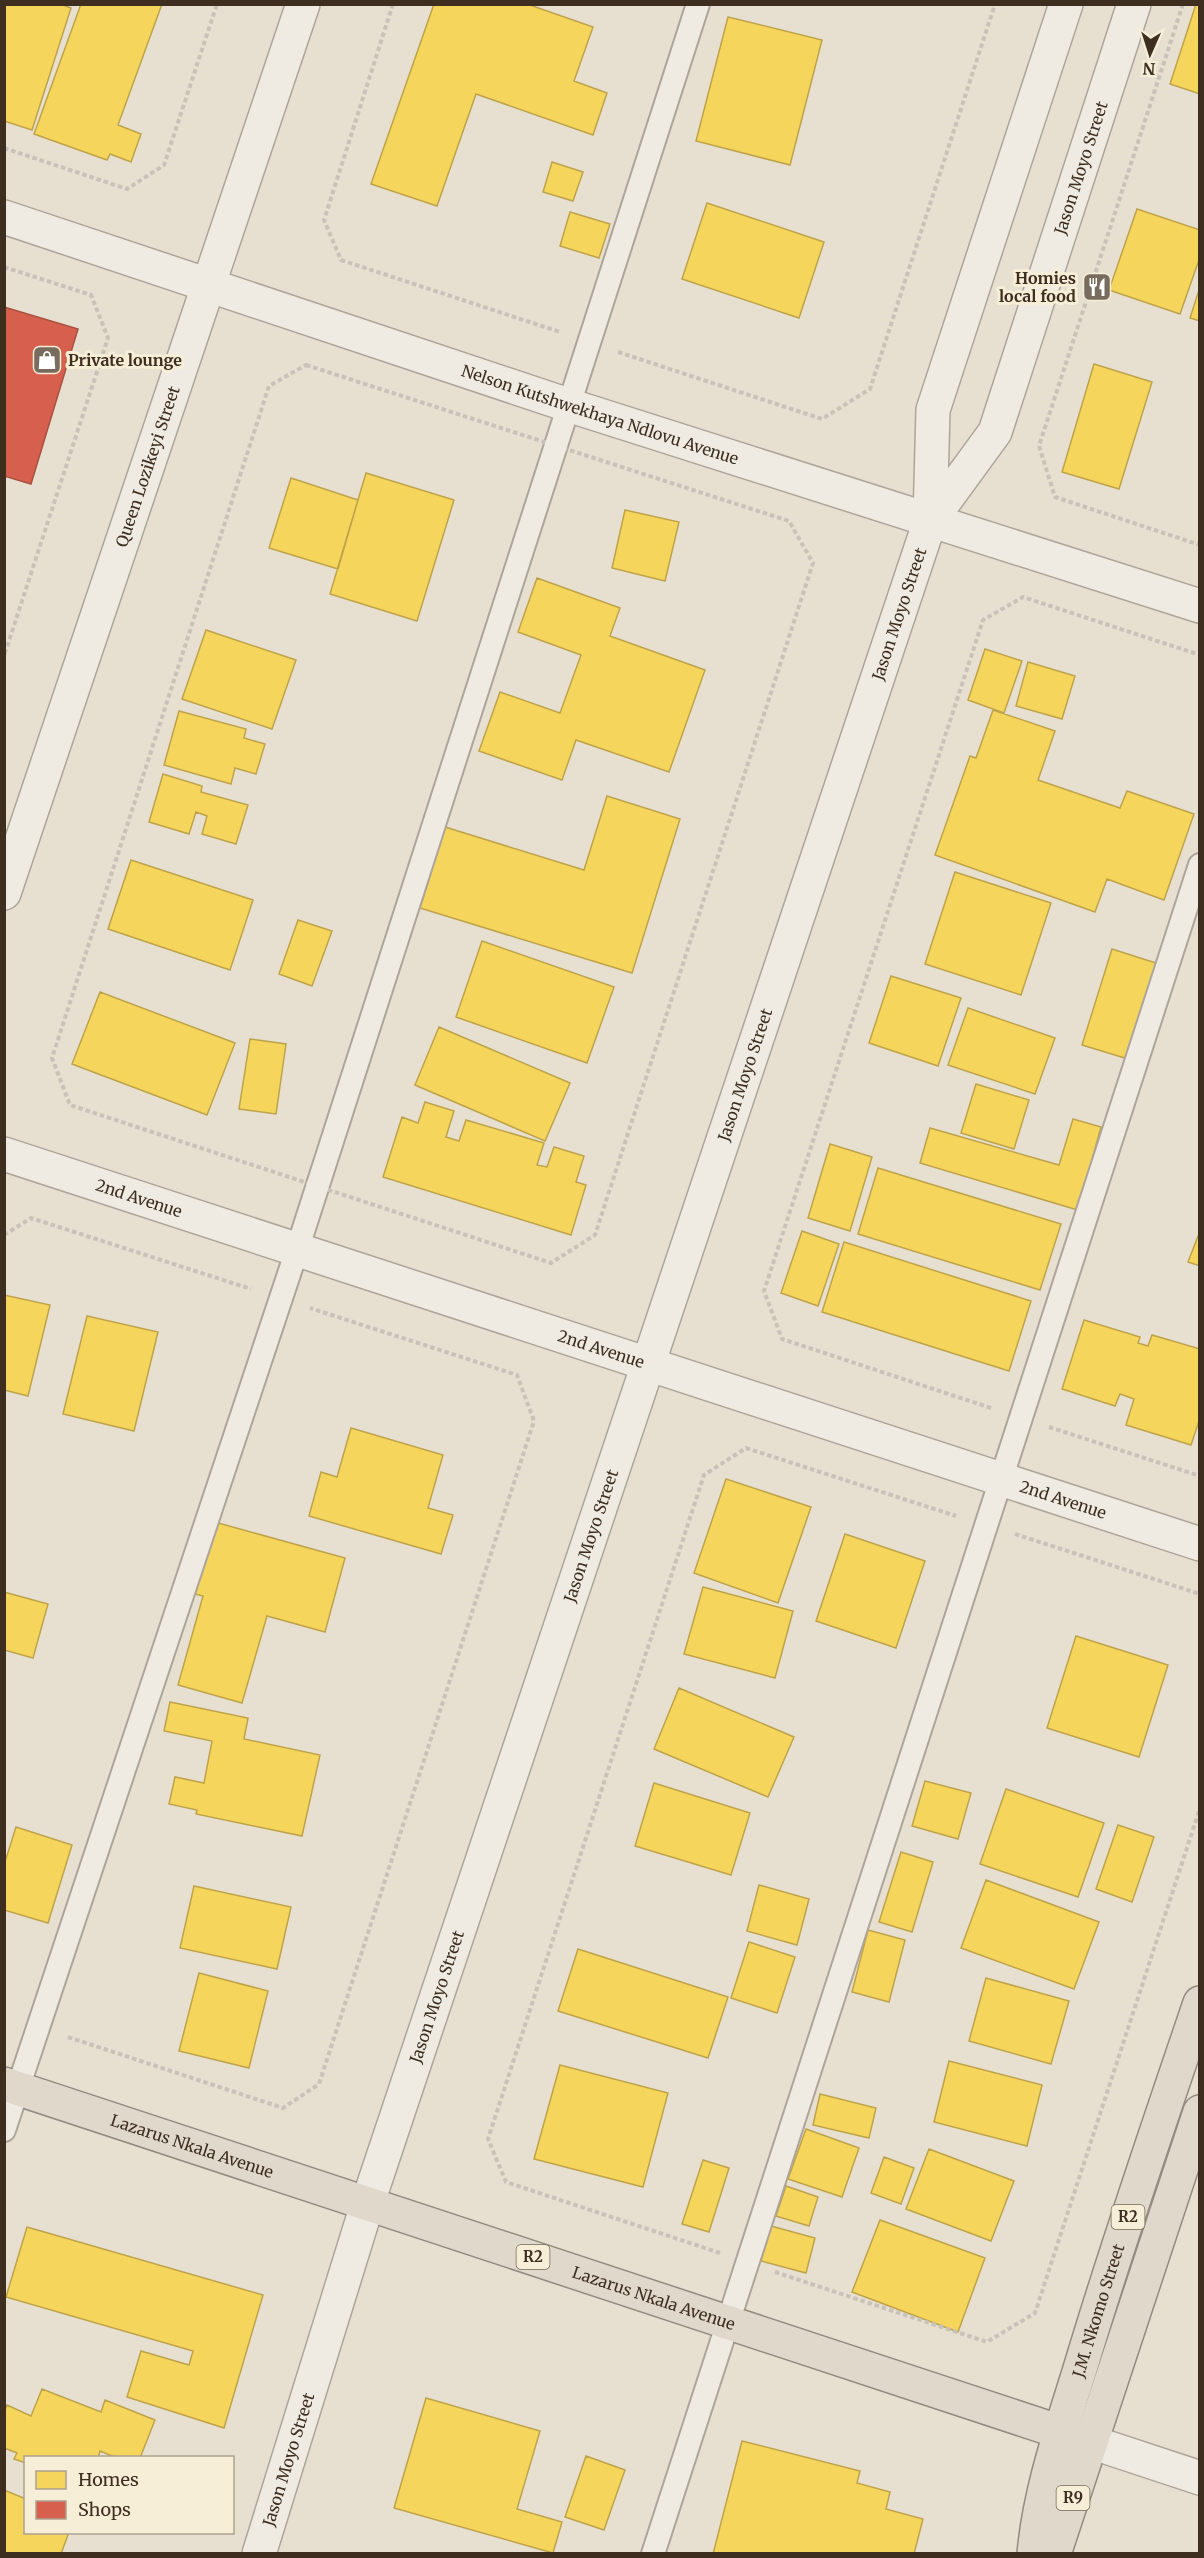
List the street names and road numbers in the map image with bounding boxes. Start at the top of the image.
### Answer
street label: Jason Moyo Street [1050,98,1112,238]
street label: Nelson Kutshwekhaya Ndlovu Avenue [459,360,741,469]
street label: Queen Lozikeyi Street [111,383,184,550]
street label: Jason Moyo Street [867,544,931,684]
street label: Jason Moyo Street [713,1005,777,1145]
street label: 2nd Avenue [93,1175,185,1221]
street label: 2nd Avenue [555,1325,647,1372]
street label: Jason Moyo Street [559,1466,622,1606]
street label: 2nd Avenue [1017,1476,1109,1523]
street label: Jason Moyo Street [405,1927,468,2067]
street label: Lazarus Nkala Avenue [108,2110,276,2182]
road number: R2 [1112,2205,1144,2229]
street label: J.M. Nkomo Street [1068,2241,1129,2381]
road number: R2 [516,2245,550,2269]
street label: Lazarus Nkala Avenue [570,2262,738,2334]
street label: Jason Moyo Street [258,2389,319,2530]
road number: R9 [1056,2486,1090,2510]

